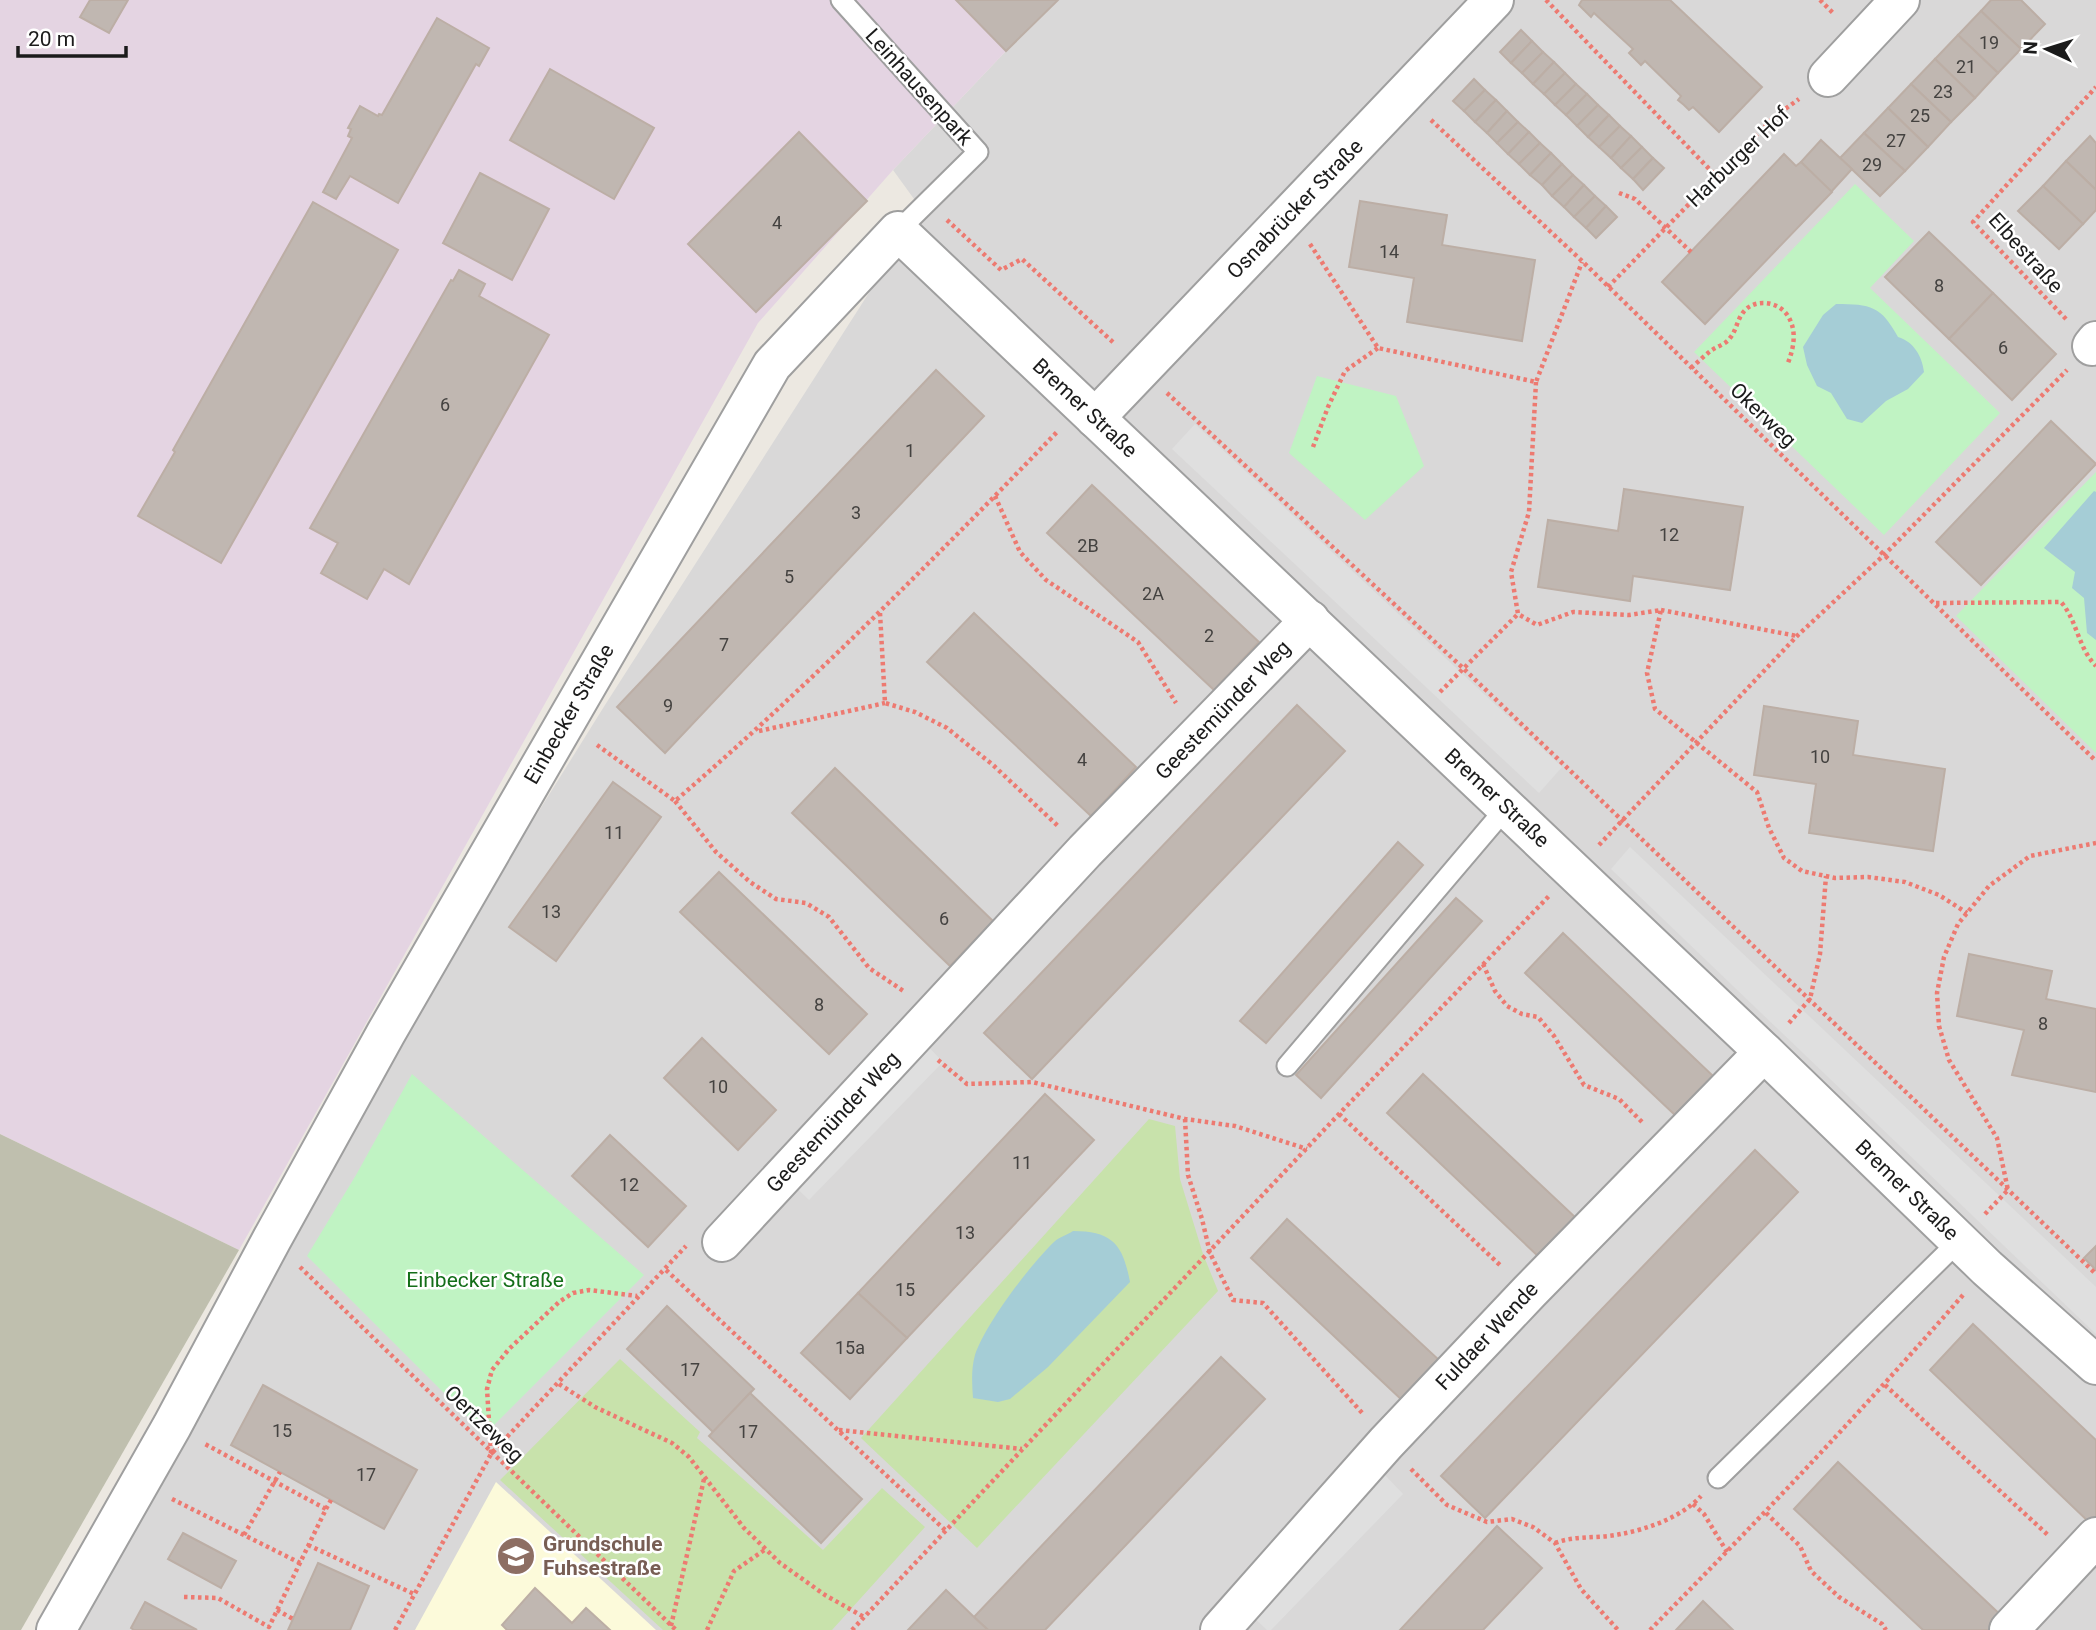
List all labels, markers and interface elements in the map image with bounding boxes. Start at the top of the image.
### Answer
scale bar [18,14,126,58]
north arrow [2012,14,2082,84]
street label: Leinhausenpark [860,24,978,150]
text: 20 m [28,27,75,51]
house number: 19 [1979,32,1999,53]
text: N [2019,40,2042,55]
house number: 21 [1956,56,1976,77]
house number: 23 [1933,81,1953,102]
street label: Harburger Hof [1682,102,1795,212]
house number: 25 [1910,105,1930,126]
house number: 27 [1886,130,1906,151]
street label: Osnabrücker Straße [1222,134,1368,284]
house number: 29 [1862,154,1882,175]
street label: Elbestraße [1984,208,2068,298]
house number: 4 [772,212,782,233]
house number: 14 [1379,241,1399,262]
house number: 8 [1934,275,1944,296]
house number: 6 [1998,337,2008,358]
street label: Bremer Straße [1028,353,1142,463]
street label: Okerweg [1725,378,1801,452]
house number: 6 [440,394,450,415]
house number: 1 [905,440,915,461]
house number: 3 [851,502,861,523]
house number: 12 [1659,524,1679,545]
house number: 2B [1077,535,1099,556]
house number: 5 [784,566,794,587]
house number: 2A [1142,583,1164,604]
house number: 2 [1204,625,1214,646]
house number: 7 [719,634,729,655]
street label: Geestemünder Weg [1151,636,1295,784]
street label: Einbecker Straße [519,640,619,788]
house number: 9 [663,695,673,716]
street label: Bremer Straße [1440,743,1554,853]
house number: 10 [1810,746,1830,767]
house number: 4 [1077,749,1087,770]
house number: 11 [604,822,624,843]
house number: 13 [541,901,561,922]
house number: 6 [939,908,949,929]
house number: 8 [814,994,824,1015]
house number: 8 [2038,1013,2048,1034]
street label: Geestemünder Weg [762,1047,904,1197]
house number: 10 [708,1076,728,1097]
street label: Bremer Straße [1850,1135,1964,1245]
house number: 11 [1012,1152,1032,1173]
house number: 12 [619,1174,639,1195]
house number: 13 [955,1222,975,1243]
park label: Einbecker Straße [406,1268,564,1292]
street label: Fuldaer Wende [1431,1277,1543,1395]
house number: 15 [895,1279,915,1300]
house number: 15a [835,1337,865,1358]
house number: 17 [680,1359,700,1380]
street label: Oertzeweg [440,1381,528,1467]
house number: 15 [272,1420,292,1441]
house number: 17 [738,1421,758,1442]
house number: 17 [356,1464,376,1485]
place label: Grundschule Fuhsestraße [543,1532,663,1580]
school or university icon: Grundschule Fuhsestraße [495,1535,537,1577]

